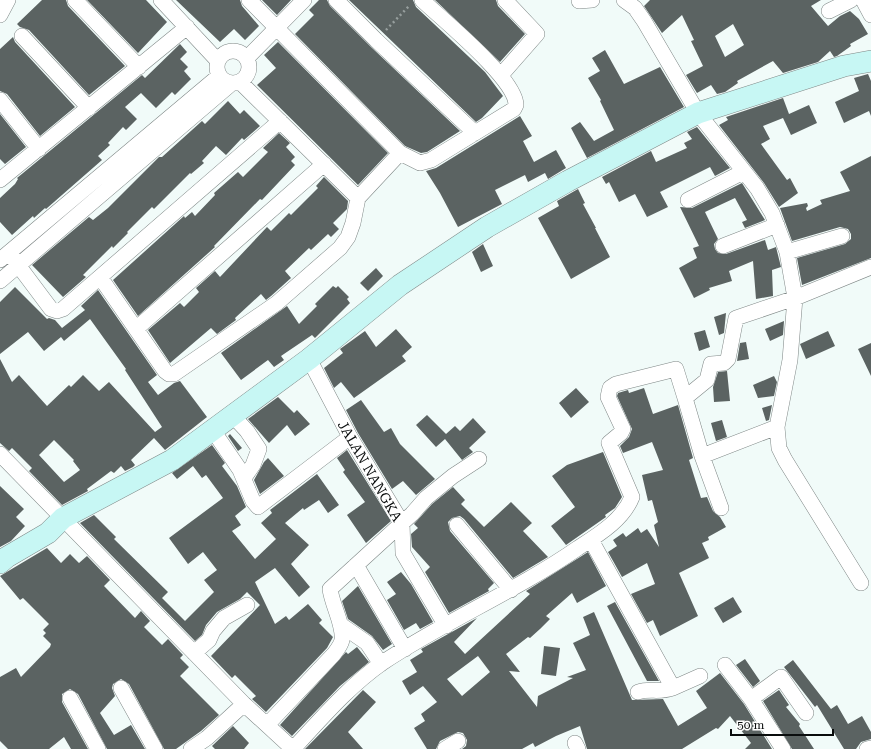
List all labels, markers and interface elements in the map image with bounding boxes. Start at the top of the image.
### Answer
street label: JALAN NANGKA [335,418,405,524]
scale bar [731,711,833,737]
text: 50 m [737,718,764,732]

